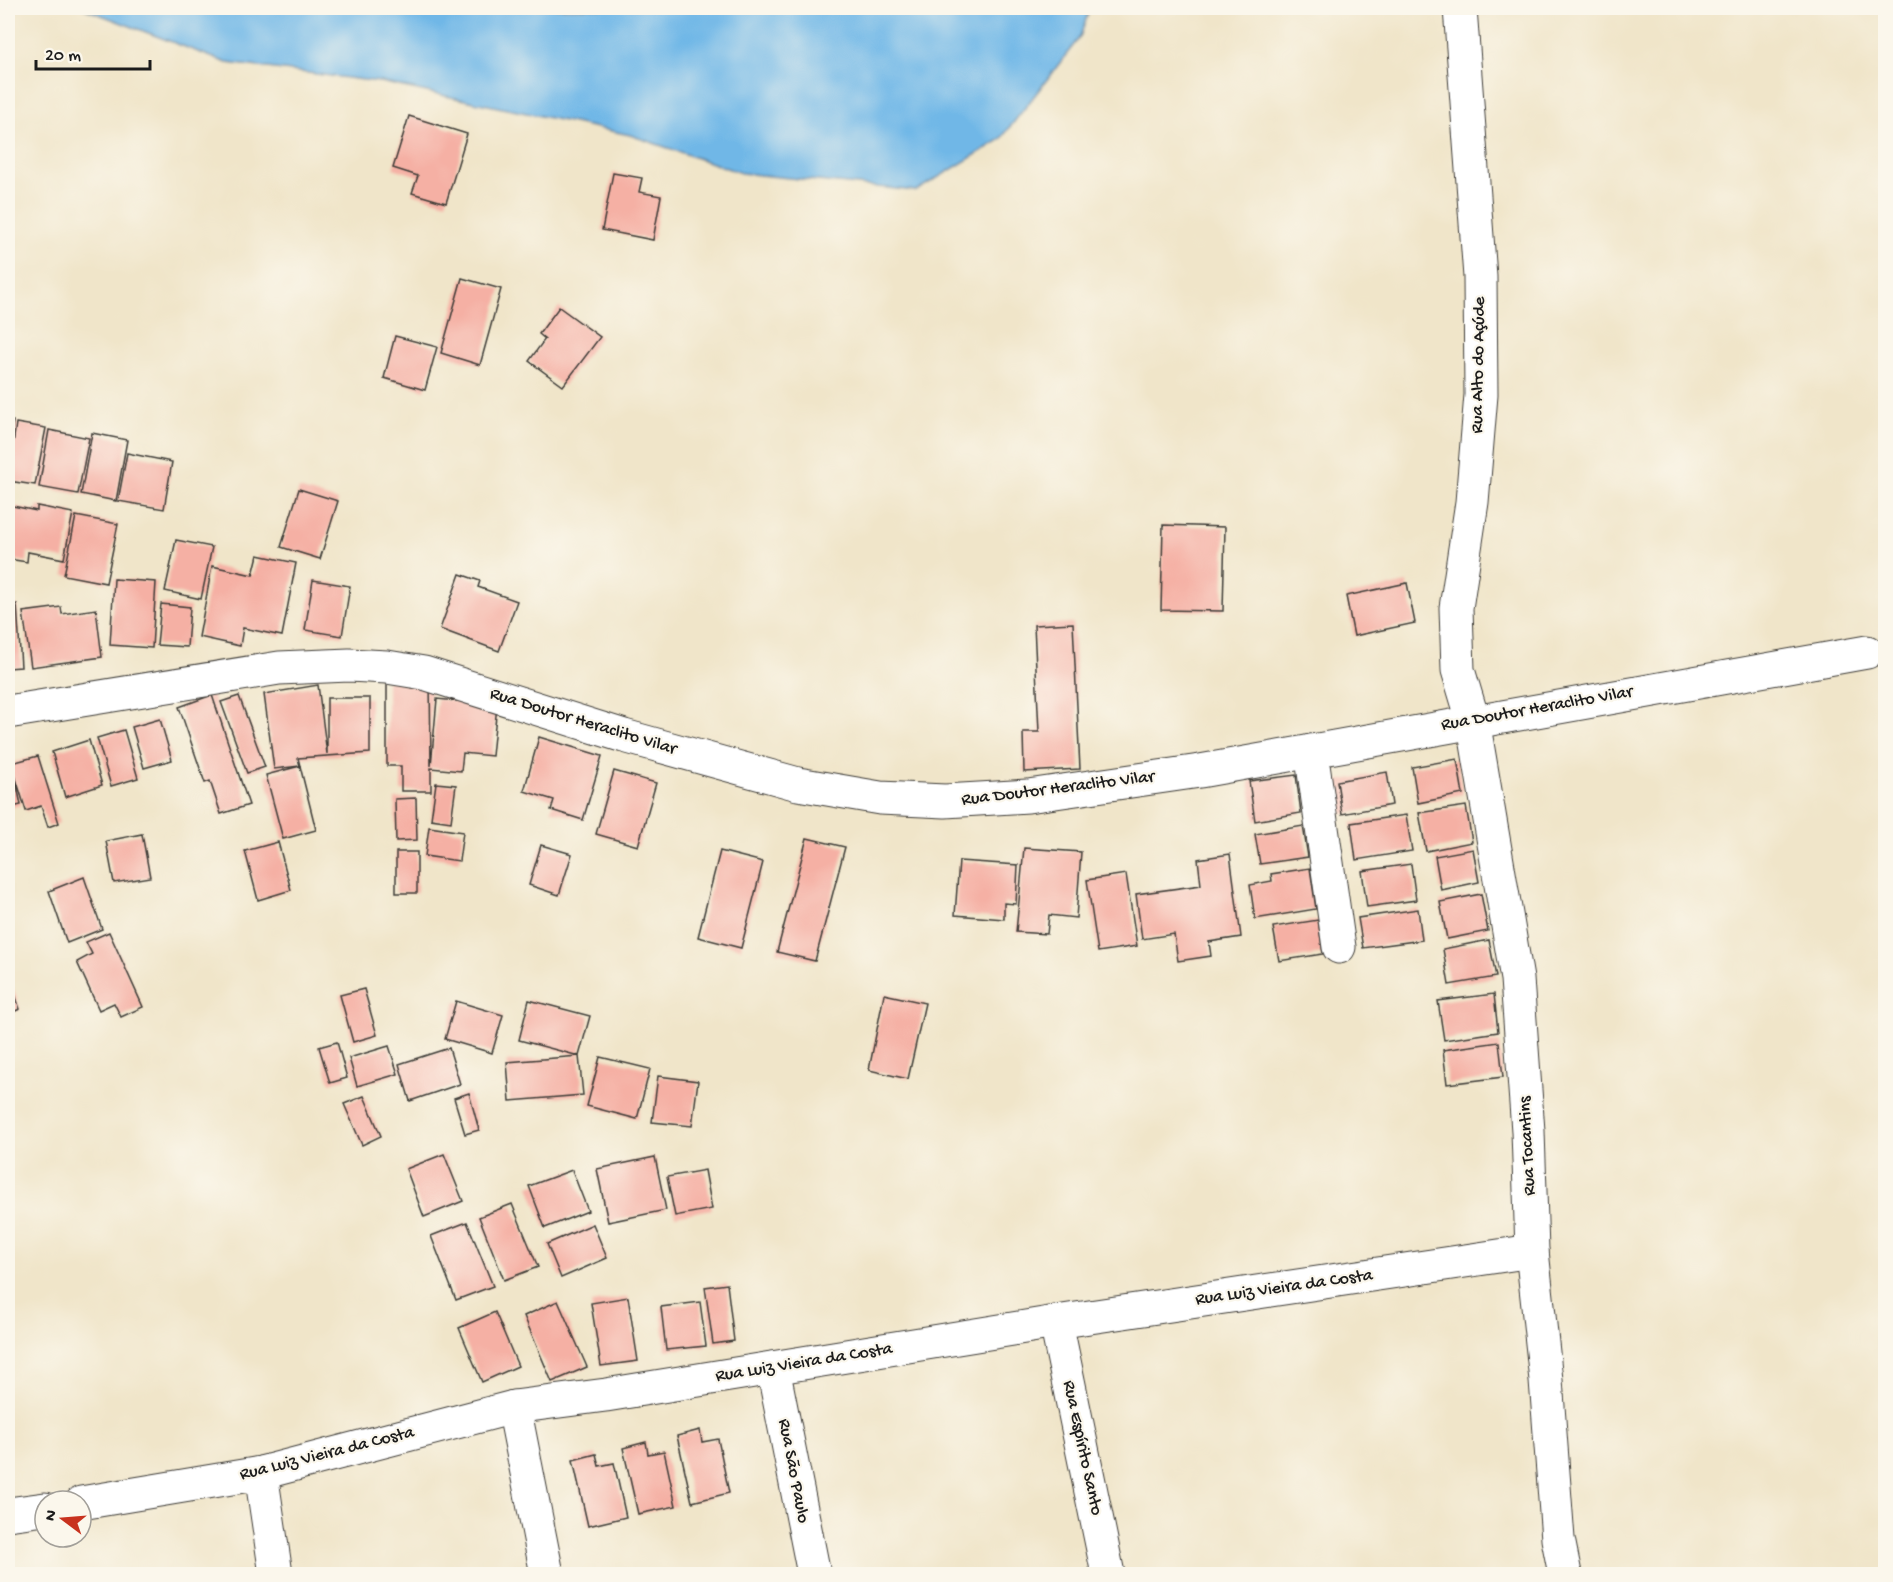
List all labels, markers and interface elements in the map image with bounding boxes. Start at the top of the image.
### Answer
scale bar [36,33,150,71]
text: 20 m [45,46,81,67]
street label: Rua Alto do Açúde [1467,296,1491,434]
street label: Rua Doutor Heraclito Vilar [1440,682,1636,736]
street label: Rua Doutor Heraclito Vilar [487,684,680,761]
street label: Rua Doutor Heraclito Vilar [960,767,1157,811]
street label: Rua Tocantins [1515,1094,1541,1196]
street label: Rua Luiz Vieira da Costa [1194,1265,1375,1311]
street label: Rua Luiz Vieira da Costa [714,1338,895,1387]
street label: Rua Espírito Santo [1057,1379,1107,1517]
street label: Rua São Paulo [773,1417,813,1525]
street label: Rua Luiz Vieira da Costa [238,1422,417,1486]
north arrow [33,1489,93,1549]
text: N [41,1508,63,1523]

